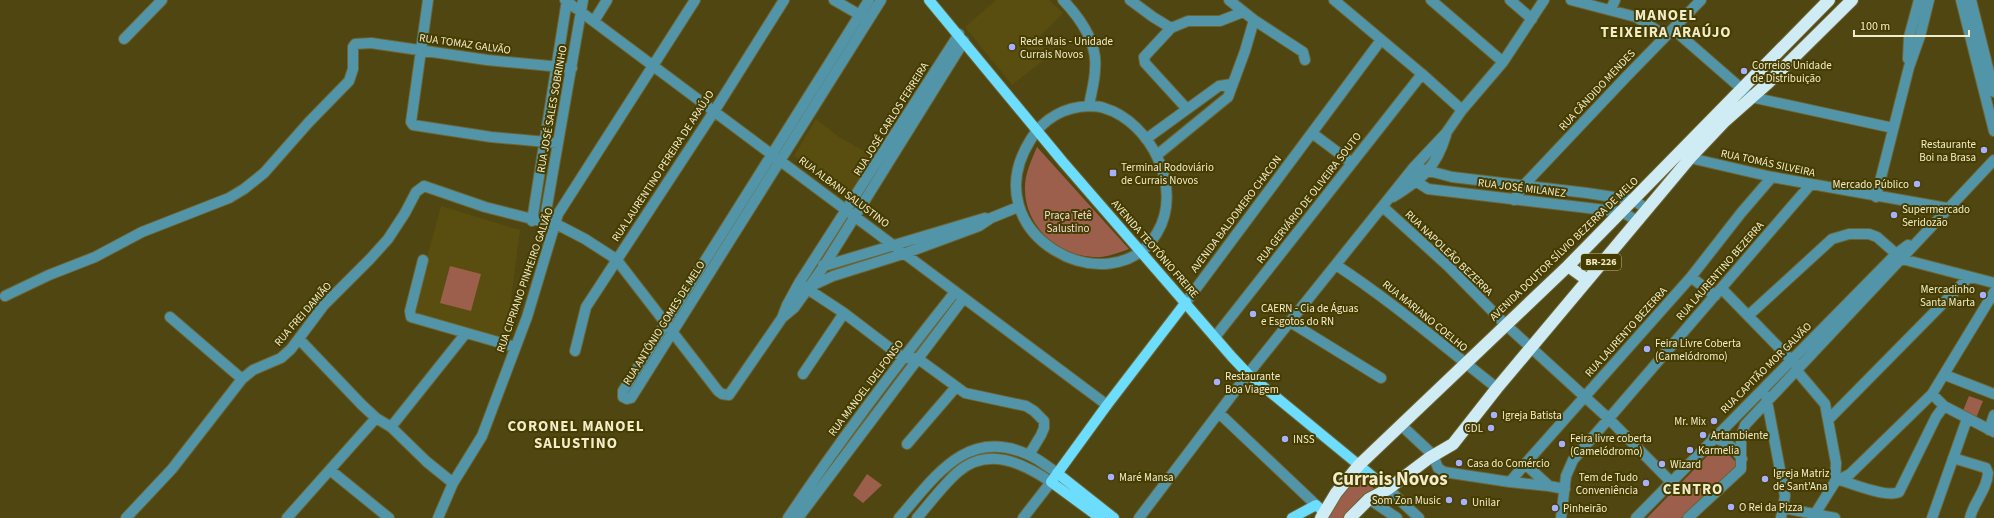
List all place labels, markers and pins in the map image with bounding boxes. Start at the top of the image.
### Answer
place label: Rede Mais - Unidade Currais Novos [1020,34,1114,62]
marker: Rede Mais - Unidade Currais Novos [1007,42,1017,52]
place label: Correios Unidade de Distribuição [1752,58,1832,86]
marker: Correios Unidade de Distribuição [1739,66,1749,76]
place label: Restaurante Boi na Brasa [1919,137,1977,165]
marker: Restaurante Boi na Brasa [1979,145,1989,155]
place label: Terminal Rodoviário de Currais Novos [1121,160,1214,188]
marker: Terminal Rodoviário de Currais Novos [1108,168,1118,178]
place label: Mercado Público [1833,177,1909,192]
marker: Mercado Público [1912,179,1922,189]
place label: Supermercado Seridozão [1902,202,1970,230]
marker: Supermercado Seridozão [1889,210,1899,220]
place label: Mercadinho Santa Marta [1920,282,1975,310]
marker: Mercadinho Santa Marta [1978,290,1988,300]
place label: CAERN - Cia de Águas e Esgotos do RN [1261,301,1359,329]
marker: CAERN - Cia de Águas e Esgotos do RN [1248,309,1258,319]
place label: Feira Livre Coberta (Camelódromo) [1655,336,1741,364]
marker: Feira Livre Coberta (Camelódromo) [1642,344,1652,354]
place label: Restaurante Boa Viagem [1225,369,1281,397]
marker: Restaurante Boa Viagem [1212,377,1222,387]
place label: Igreja Batista [1502,408,1562,423]
marker: Igreja Batista [1489,410,1499,420]
place label: Mr. Mix [1674,414,1706,429]
marker: Mr. Mix [1709,416,1719,426]
place label: CDL [1465,421,1484,436]
marker: CDL [1486,423,1496,433]
place label: Artambiente [1711,428,1769,443]
marker: Artambiente [1698,430,1708,440]
place label: Feira livre coberta (Camelódromo) [1570,431,1652,459]
place label: INSS [1293,432,1315,447]
marker: INSS [1280,434,1290,444]
marker: Feira livre coberta (Camelódromo) [1557,439,1567,449]
place label: Karmelia [1698,443,1739,458]
marker: Karmelia [1685,445,1695,455]
place label: Casa do Comércio [1467,456,1550,471]
place label: Wizard [1670,457,1701,472]
marker: Casa do Comércio [1454,458,1464,468]
marker: Wizard [1657,459,1667,469]
place label: Igreja Matriz de Sant'Ana [1773,466,1830,494]
place label: Maré Mansa [1119,470,1174,485]
place label: Tem de Tudo Conveniência [1576,470,1638,498]
marker: Maré Mansa [1106,472,1116,482]
marker: Igreja Matriz de Sant'Ana [1760,474,1770,484]
marker: Tem de Tudo Conveniência [1641,478,1651,488]
place label: Som Zon Music [1372,493,1441,508]
marker: Som Zon Music [1444,495,1454,505]
place label: Unilar [1472,495,1500,510]
marker: Unilar [1459,497,1469,507]
place label: O Rei da Pizza [1739,500,1802,515]
place label: Pinheirão [1563,501,1607,516]
marker: O Rei da Pizza [1726,502,1736,512]
marker: Pinheirão [1550,503,1560,513]

